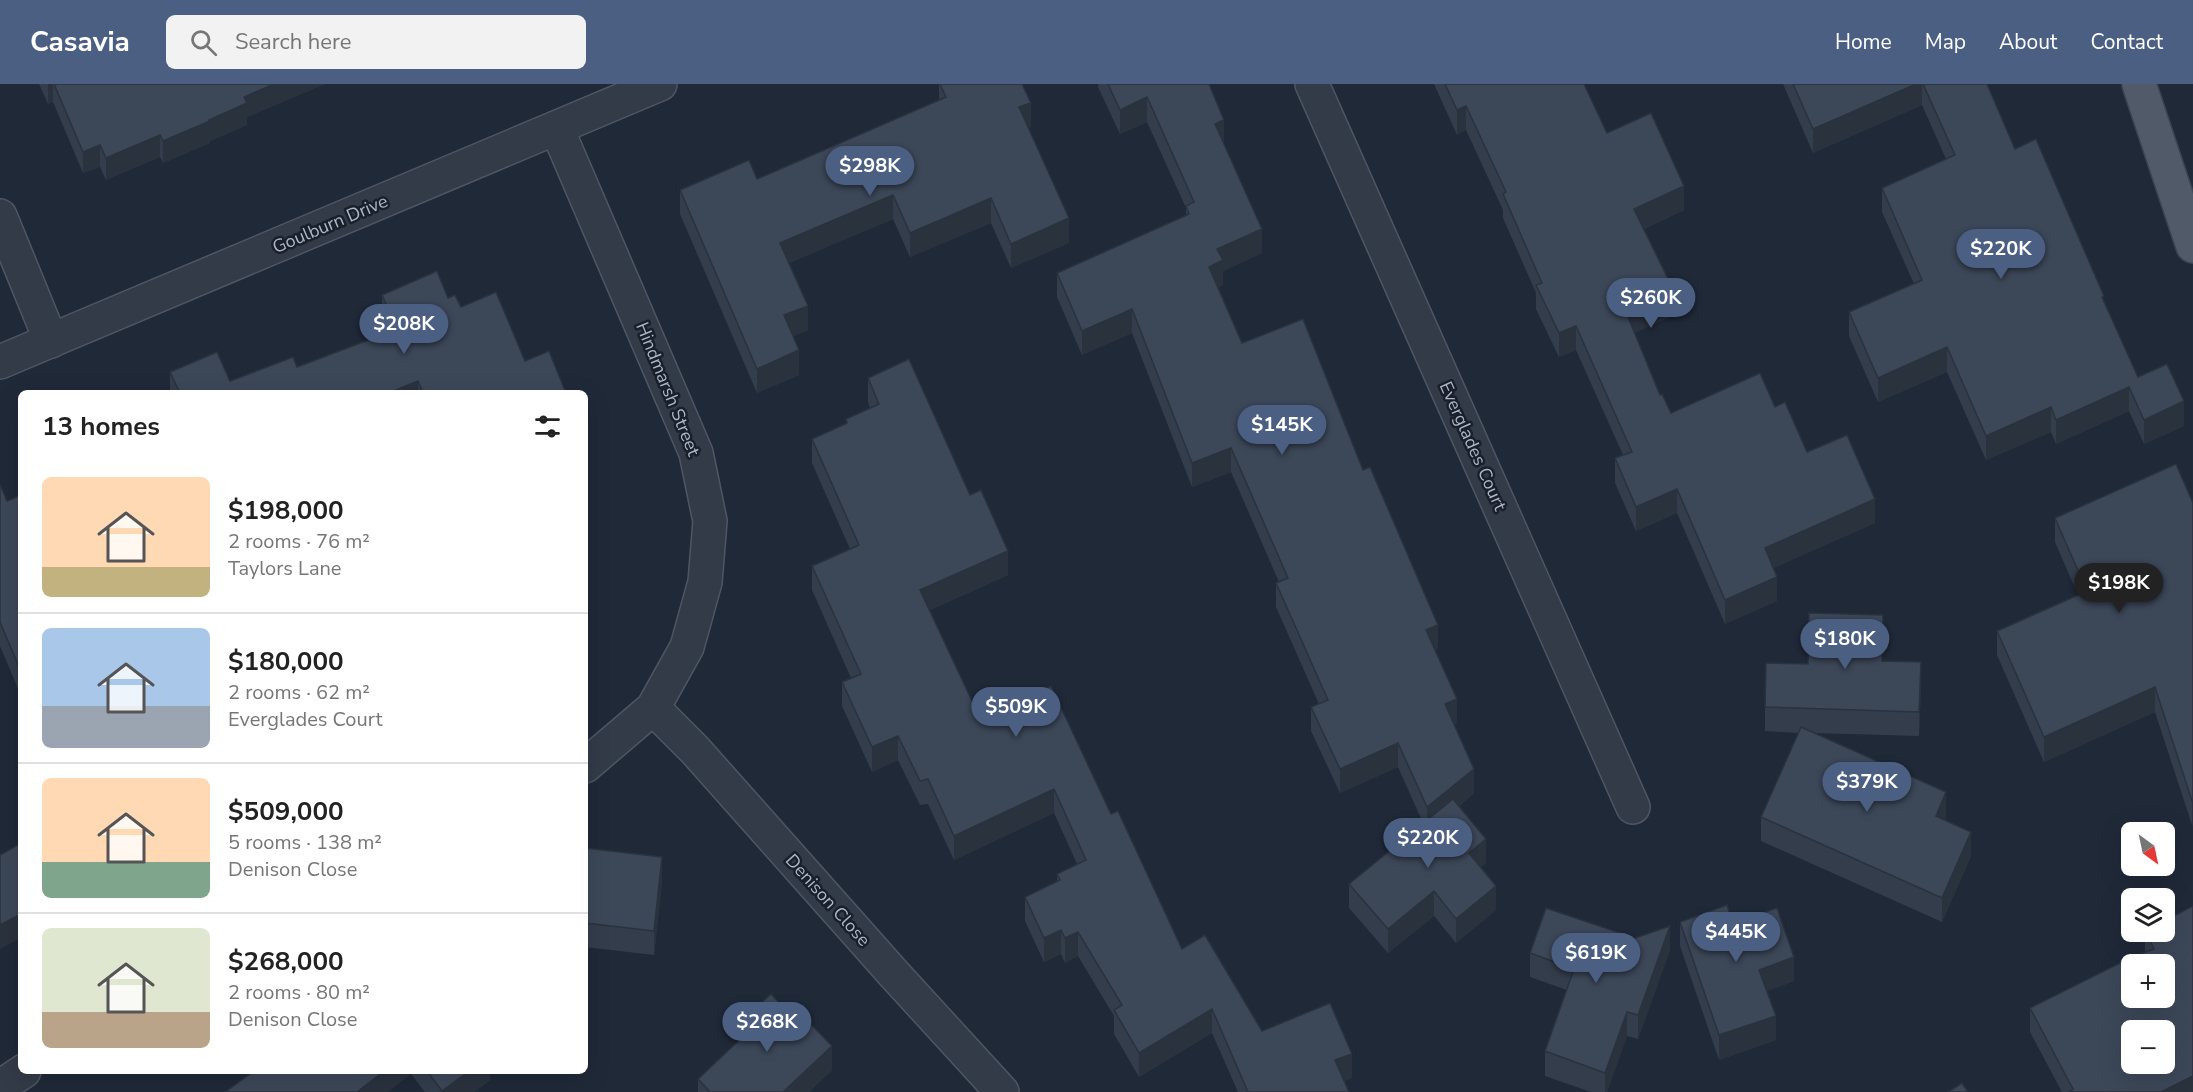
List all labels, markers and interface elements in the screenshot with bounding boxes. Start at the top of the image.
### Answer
search box [166,15,586,69]
text: Casavia [30,23,130,61]
icon: search [187,26,220,59]
text: Search here [235,27,352,57]
text: Home [1835,28,1892,56]
text: Map [1925,28,1966,56]
text: About [1999,28,2057,56]
text: Contact [2090,28,2163,56]
pin: $298K [828,146,912,197]
text: $298K [839,152,901,179]
street label: Goulburn Drive [269,189,391,259]
pin: $220K [1959,229,2043,280]
text: $220K [1970,235,2032,262]
pin: $260K [1609,278,1693,329]
text: $260K [1620,284,1682,311]
pin: $208K [362,304,446,355]
text: $208K [373,310,435,337]
street label: Hindmarsh Street [630,318,706,460]
street label: Everglades Court [1434,378,1513,515]
pin: $145K [1240,405,1324,456]
text: 13 homes [42,409,160,444]
icon: filters [531,410,564,443]
text: $145K [1251,411,1313,438]
text: $198,000 [228,493,344,528]
icon: home [90,501,162,573]
text: 2 rooms · 76 m² [228,528,370,555]
text: Taylors Lane [228,555,342,582]
pin: $198K [2077,563,2161,614]
text: $198K [2088,569,2150,596]
pin: $180K [1803,619,1887,670]
text: $180K [1814,625,1876,652]
text: $180,000 [228,644,344,679]
icon: home [90,652,162,724]
text: 2 rooms · 62 m² [228,679,370,706]
pin: $509K [974,687,1058,738]
text: $509K [985,693,1047,720]
text: Everglades Court [228,706,382,733]
pin: $379K [1825,762,1909,813]
text: $379K [1836,768,1898,795]
text: $509,000 [228,794,344,829]
icon: home [90,802,162,874]
pin: $220K [1386,818,1470,869]
north arrow [2121,822,2175,876]
map controls [2121,822,2175,1074]
text: $220K [1397,824,1459,851]
text: 5 rooms · 138 m² [228,829,382,856]
street label: Denison Close [780,849,876,951]
text: Denison Close [228,856,357,883]
button: layers [2121,888,2175,942]
pin: $445K [1694,912,1778,963]
text: $445K [1705,918,1767,945]
pin: $619K [1554,933,1638,984]
text: $619K [1565,939,1627,966]
text: $268,000 [228,944,344,979]
icon: home [90,952,162,1024]
button: + [2121,954,2175,1008]
text: 2 rooms · 80 m² [228,979,370,1006]
pin: $268K [725,1002,809,1053]
text: Denison Close [228,1006,357,1033]
text: $268K [736,1008,798,1035]
button: − [2121,1020,2175,1074]

